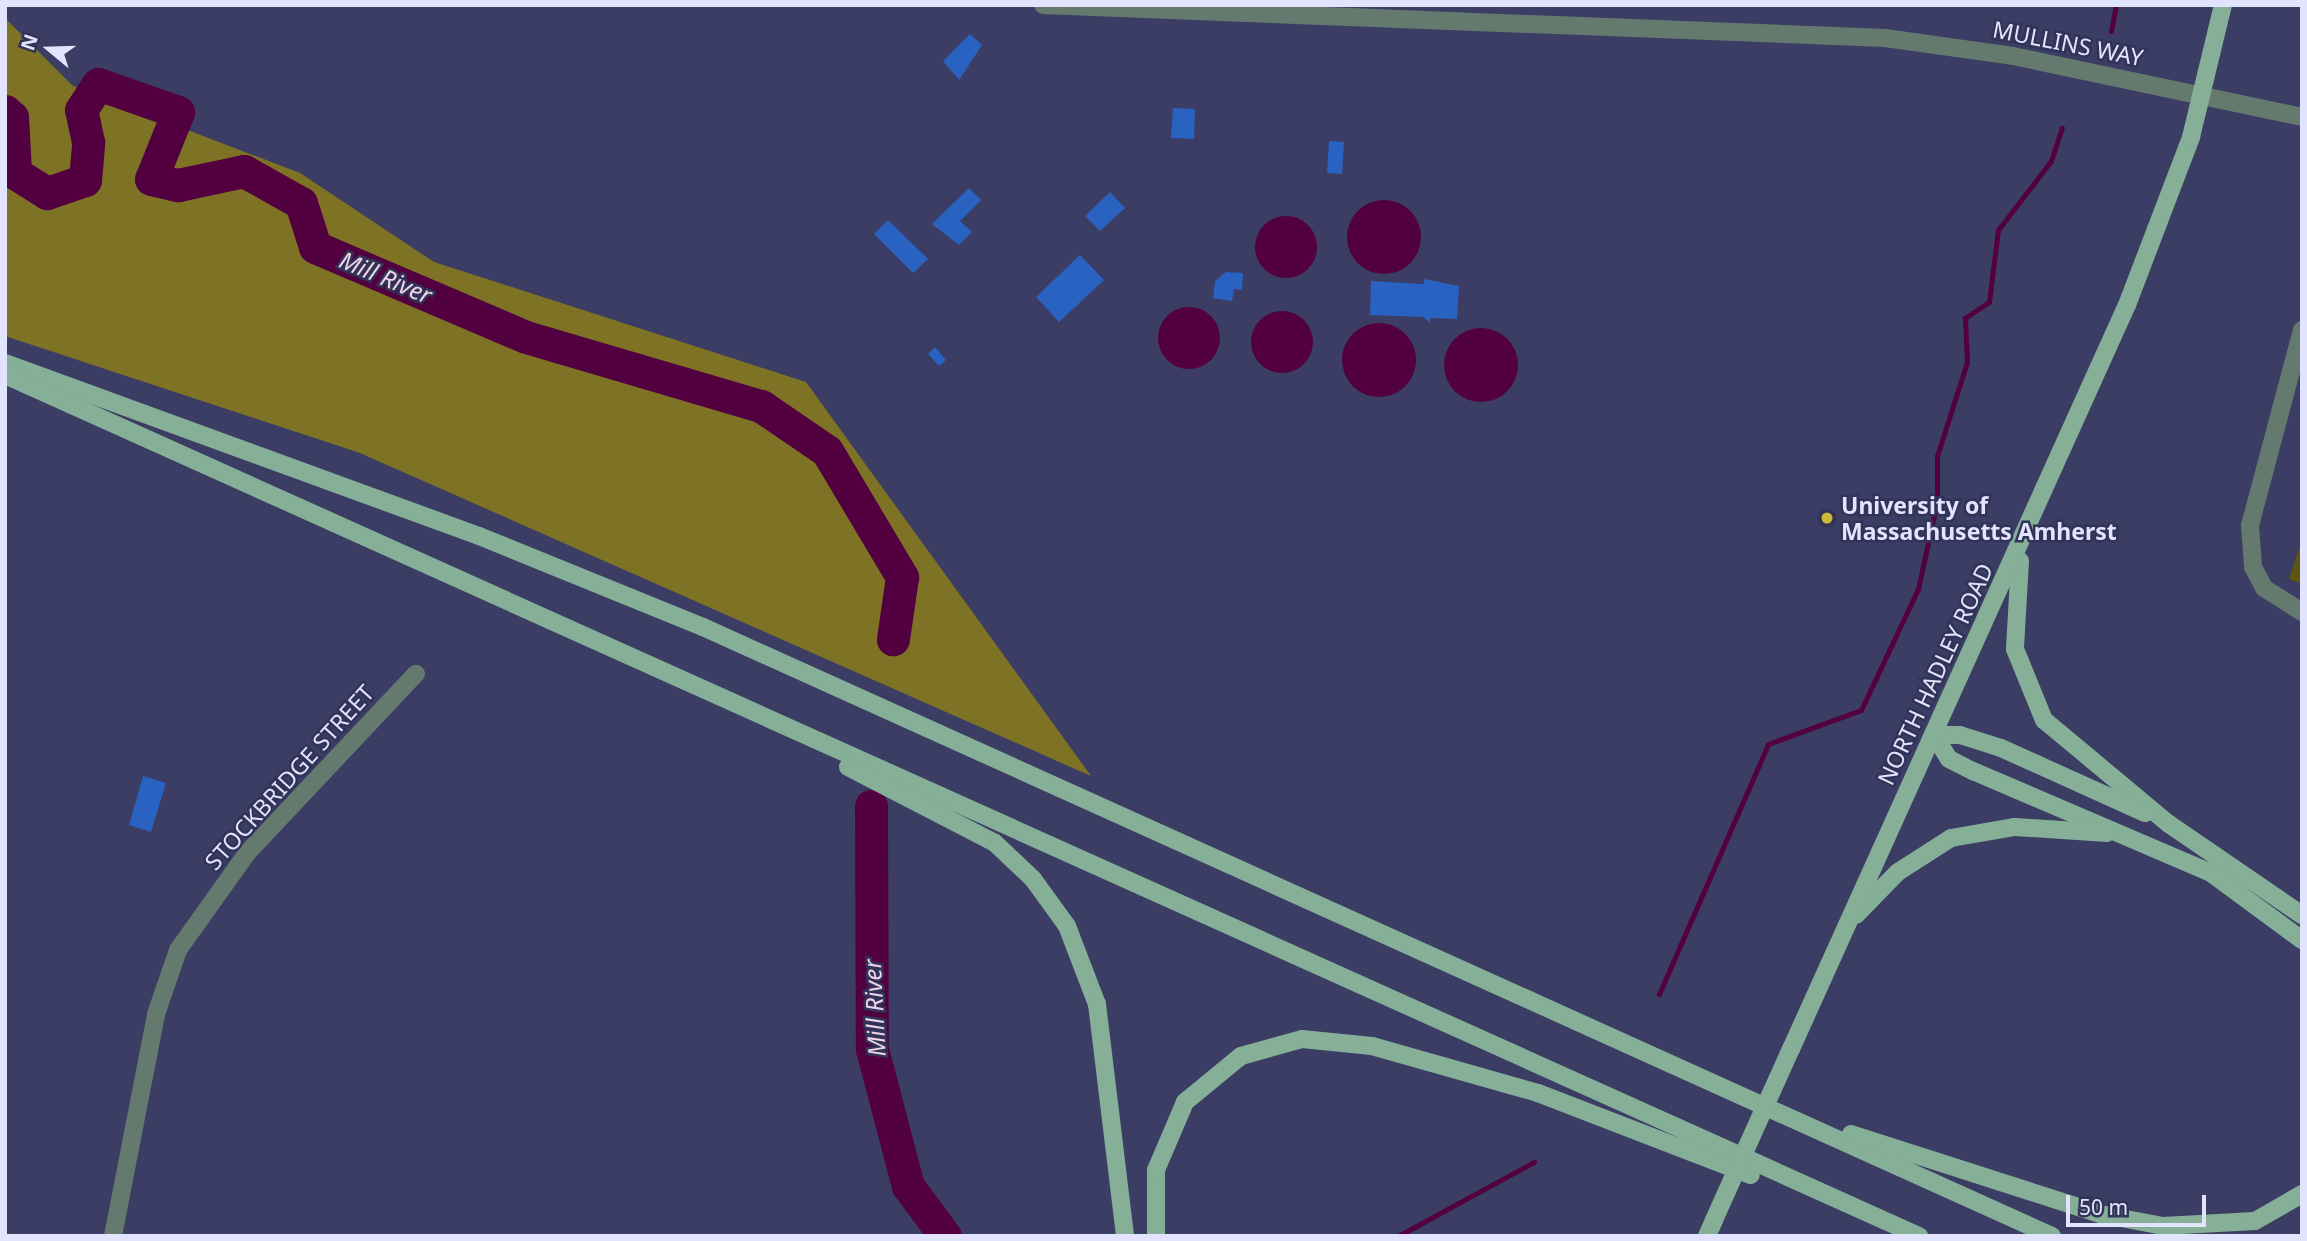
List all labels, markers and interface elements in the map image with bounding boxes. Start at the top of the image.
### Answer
north arrow [14,14,84,84]
street label: MULLINS WAY [1991,15,2145,71]
text: N [14,31,44,54]
water label: Mill River [335,245,437,309]
place label: University of Massachusetts Amherst [1841,491,2117,545]
marker: University of Massachusetts Amherst [1819,510,1835,526]
street label: NORTH HADLEY ROAD [1872,559,1998,789]
street label: STOCKBRIDGE STREET [199,679,379,875]
water label: Mill River [857,958,891,1058]
scale bar [2069,1182,2209,1226]
text: 50 m [2079,1193,2128,1221]

